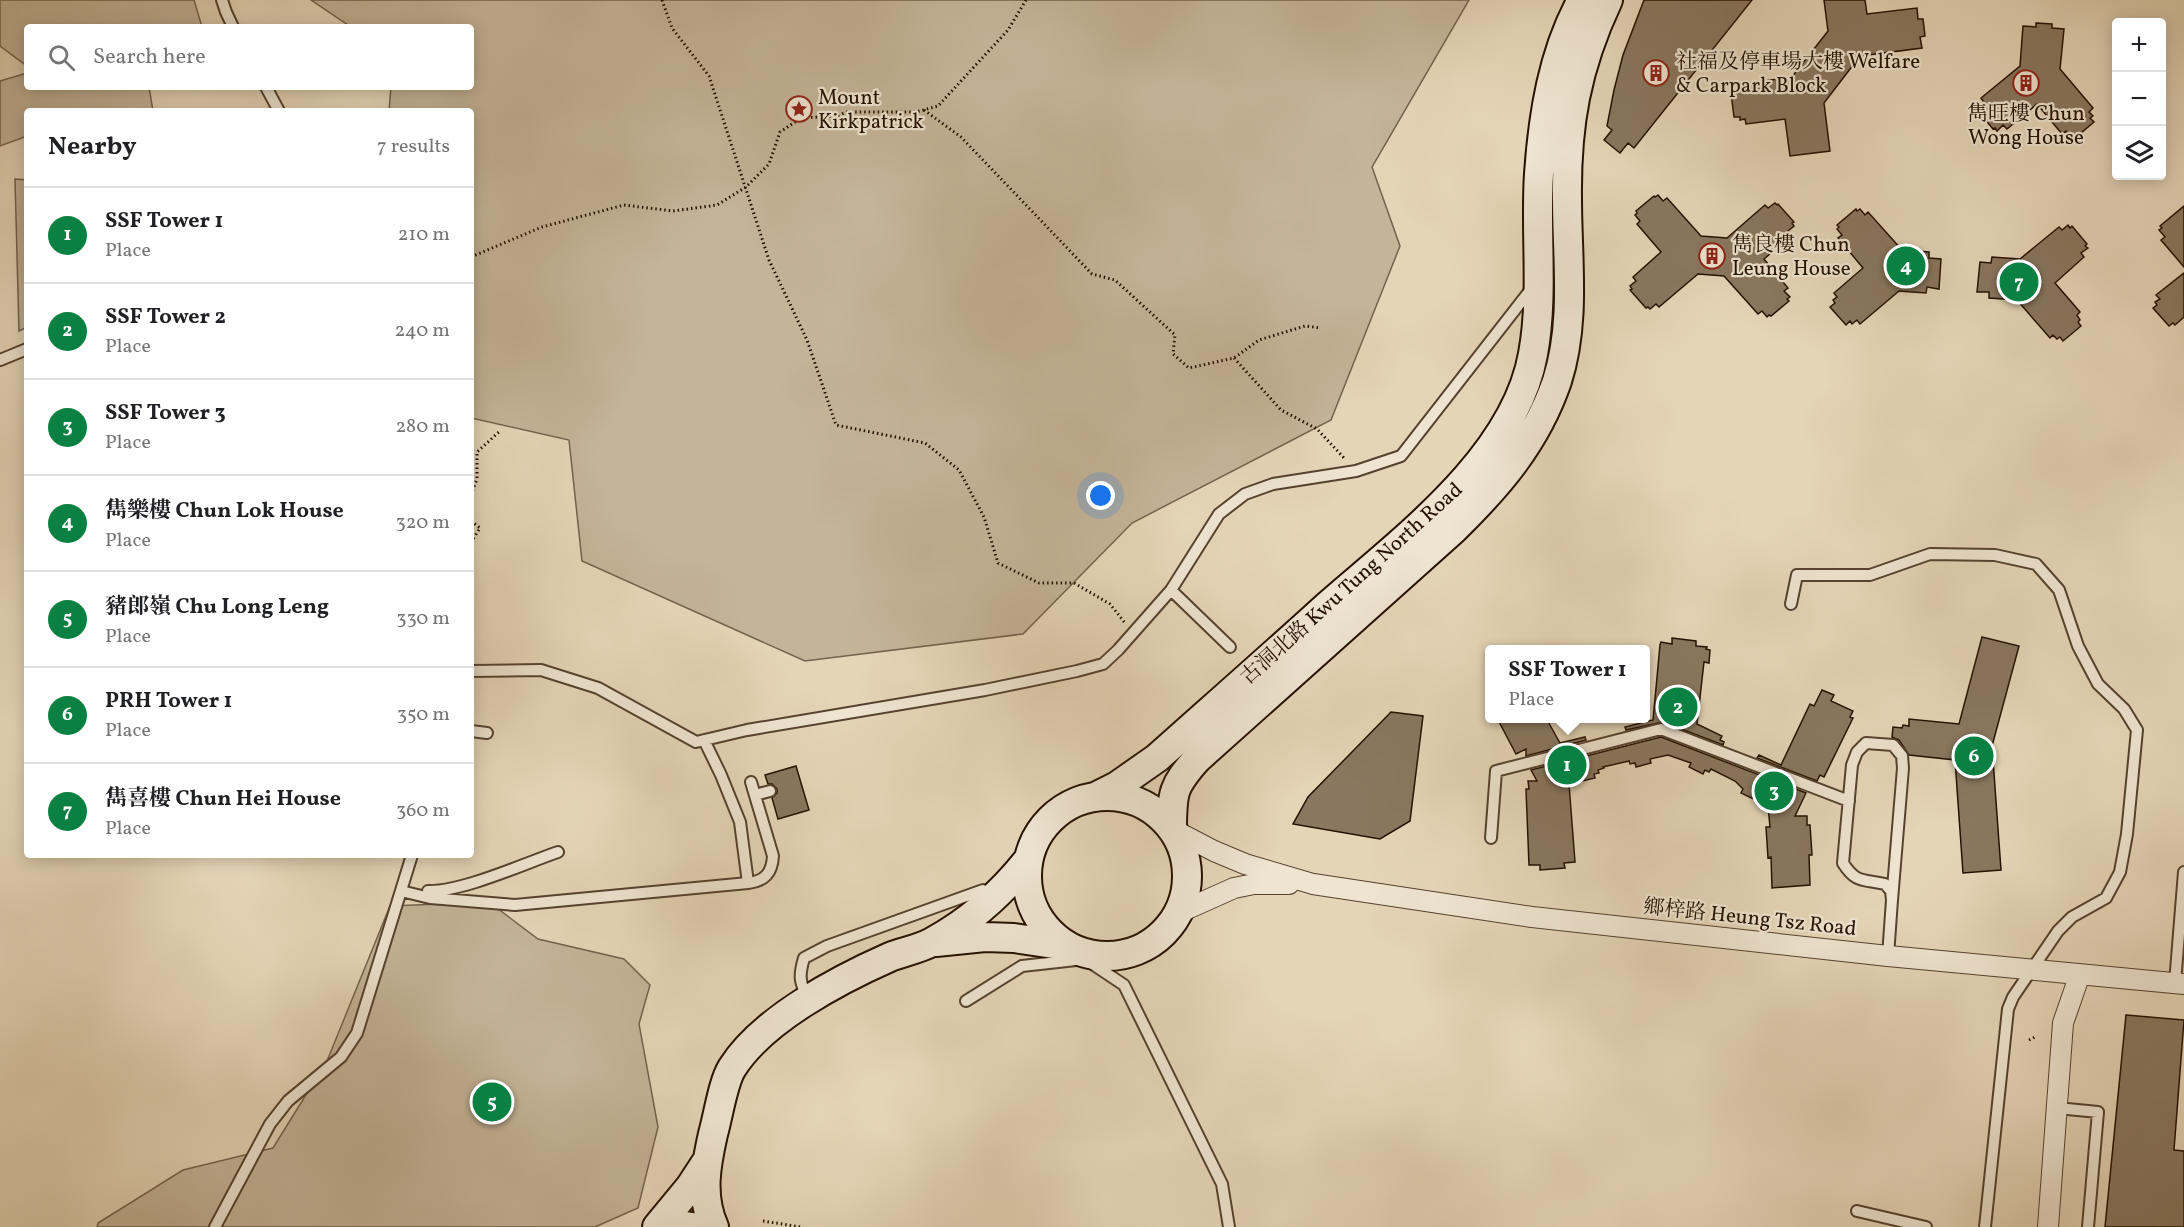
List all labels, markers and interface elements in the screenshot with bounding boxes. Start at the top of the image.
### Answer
map controls [2112,18,2166,180]
button: + [2112,18,2166,72]
search box [24,24,474,90]
icon: search [45,41,78,74]
text: Search here [93,42,206,73]
place label: 社福及停車場大樓 Welfare & Carpark Block [1676,48,1920,101]
building icon: 社福及停車場大樓 Welfare & Carpark Block [1641,58,1671,88]
building icon: 雋旺樓 Chun Wong House [2011,68,2041,98]
button: − [2112,72,2166,126]
place label: Mount Kirkpatrick [818,84,924,137]
place icon: Mount Kirkpatrick [784,94,814,124]
place label: 雋旺樓 Chun Wong House [1967,100,2085,153]
button: layers [2112,126,2166,180]
text: Nearby [48,129,137,165]
text: 7 results [377,133,450,161]
text: SSF Tower 1 [105,206,223,237]
text: 1 [63,221,72,249]
text: 210 m [398,221,450,249]
place label: 雋良樓 Chun Leung House [1732,231,1851,284]
text: Place [105,237,151,265]
building icon: 雋良樓 Chun Leung House [1697,241,1727,271]
pin: 4 [1886,244,1926,288]
pin: 7 [2000,260,2038,304]
text: SSF Tower 2 [105,302,226,333]
text: 2 [62,317,73,345]
text: 240 m [395,317,450,345]
text: Place [105,333,151,361]
text: SSF Tower 3 [105,398,226,429]
text: 3 [62,413,73,441]
text: 280 m [395,413,450,441]
text: Place [105,429,151,457]
street label: 古洞北路 Kwu Tung North Road [1234,476,1470,692]
your location [1086,481,1115,510]
text: 雋樂樓 Chun Lok House [105,496,344,527]
text: 4 [61,509,74,537]
text: 320 m [395,509,450,537]
text: Place [105,527,151,555]
text: 豬郎嶺 Chu Long Leng [105,592,329,623]
text: 5 [63,605,72,633]
text: 330 m [396,605,450,633]
text: Place [105,623,151,651]
popup [1485,645,1650,723]
text: SSF Tower 1 [1508,655,1627,686]
pin: 2 [1658,684,1698,730]
text: PRH Tower 1 [105,686,232,717]
text: Place [1508,686,1554,714]
text: 6 [62,701,73,729]
text: 350 m [397,701,450,729]
text: Place [105,717,151,745]
pin: 6 [1954,734,1994,778]
pin: 1 [1548,742,1586,788]
pin: 3 [1754,768,1794,814]
text: 雋喜樓 Chun Hei House [105,784,341,815]
text: 7 [63,797,72,825]
text: 360 m [396,797,450,825]
text: Place [105,815,151,843]
street label: 鄉梓路 Heung Tsz Road [1642,893,1858,944]
pin: 5 [472,1080,512,1124]

